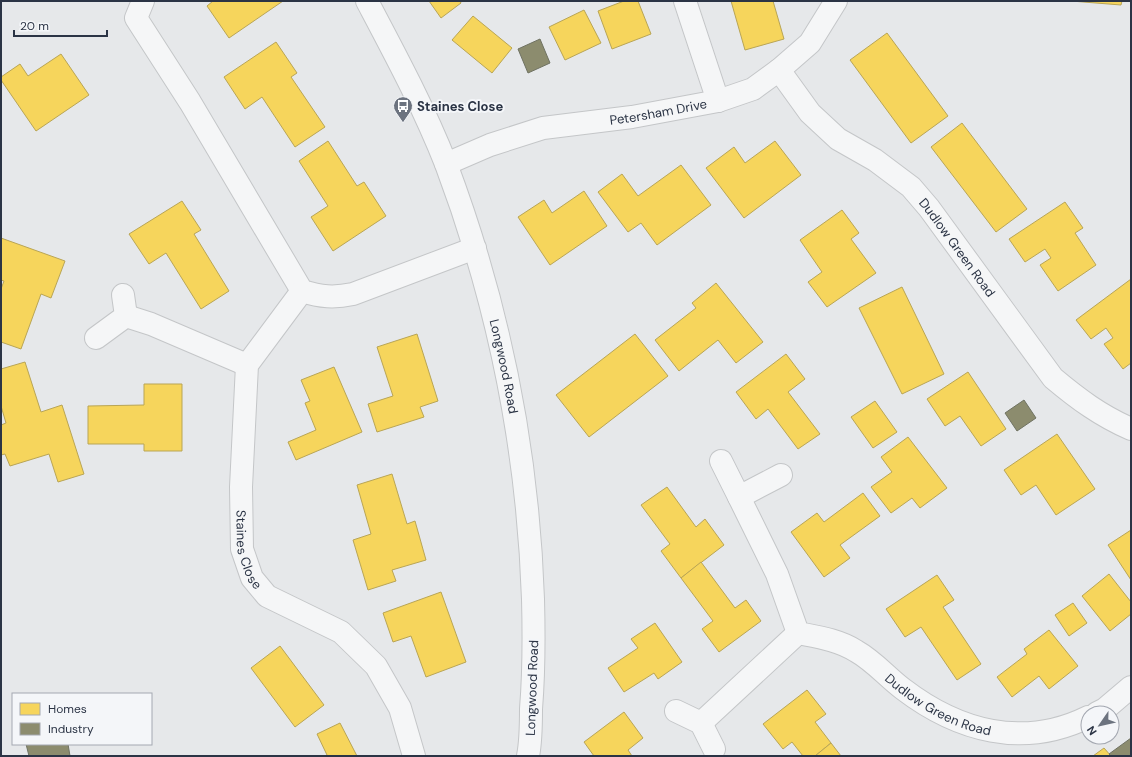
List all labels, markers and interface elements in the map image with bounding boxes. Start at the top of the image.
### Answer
scale bar [14,12,107,38]
text: 20 m [20,18,49,34]
bus stop icon: Staines Close [392,95,414,123]
street label: Petersham Drive [609,95,708,128]
place label: Staines Close [417,98,503,115]
street label: Dudlow Green Road [916,194,999,300]
street label: Longwood Road [486,317,522,415]
street label: Staines Close [233,510,266,592]
street label: Longwood Road [522,640,542,736]
street label: Dudlow Green Road [882,669,993,739]
legend [12,693,152,745]
text: Homes [48,701,87,717]
north arrow [1080,705,1120,745]
text: Industry [48,721,94,737]
text: N [1084,723,1100,738]

